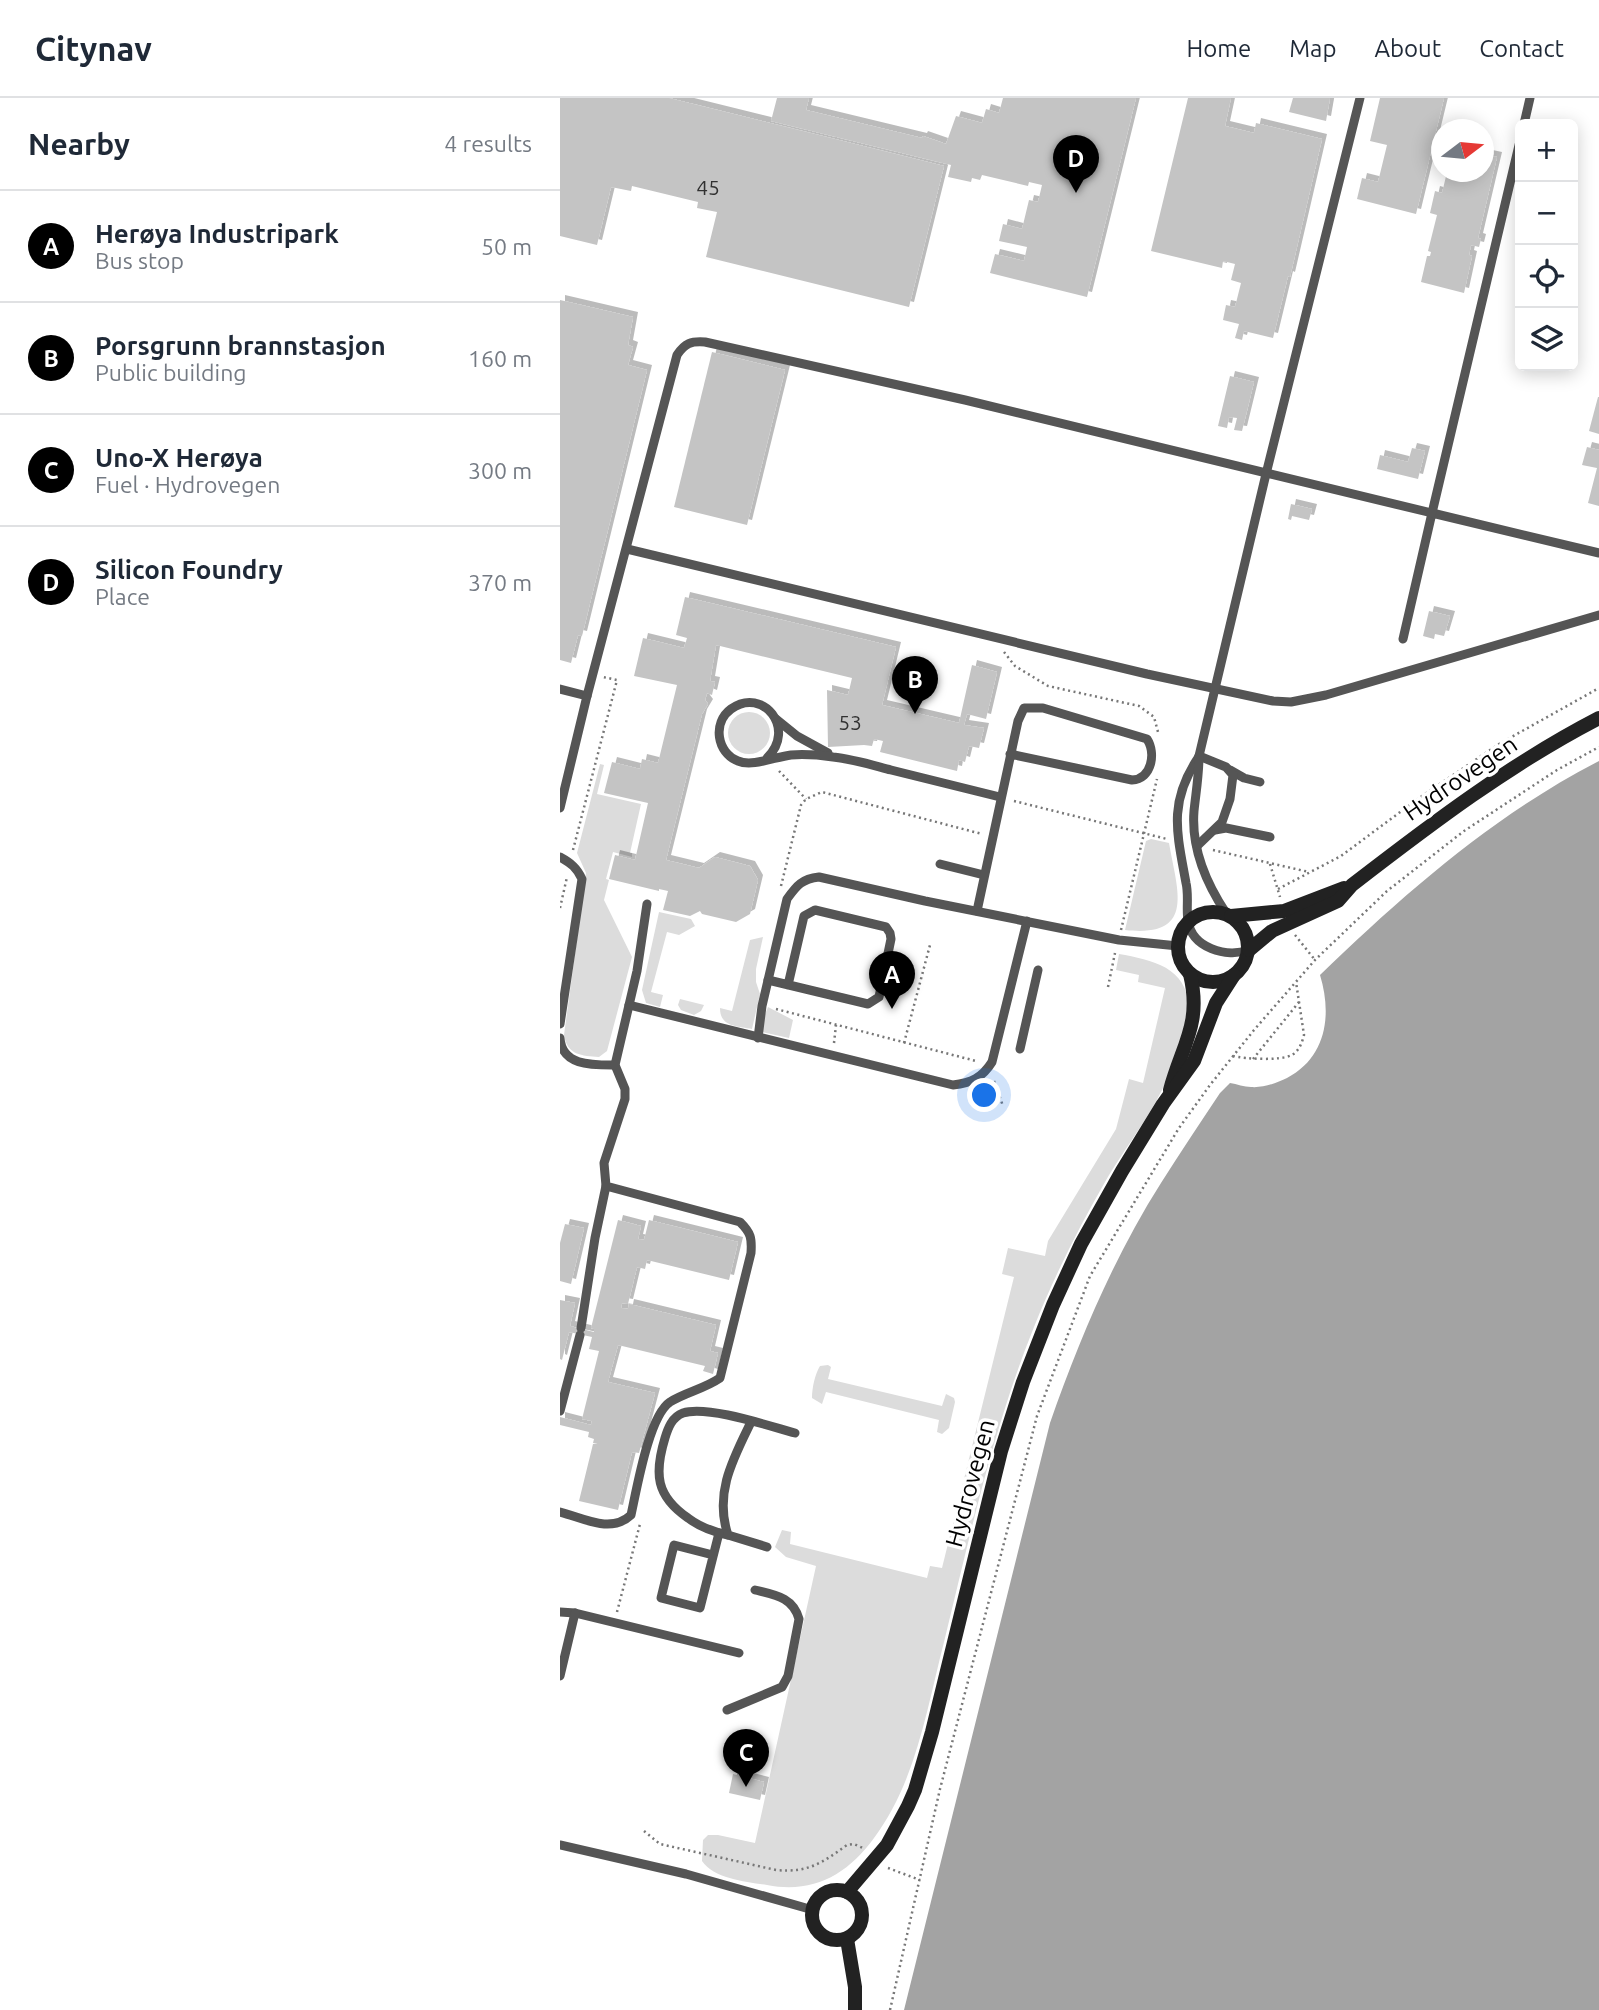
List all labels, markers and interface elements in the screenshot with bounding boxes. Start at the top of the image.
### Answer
text: Citynav [35,30,152,67]
text: Home [1186,35,1251,62]
text: Map [1289,35,1336,62]
text: About [1374,35,1441,62]
text: Contact [1479,35,1564,62]
north arrow [1431,119,1494,182]
map controls [1515,119,1578,371]
button: + [1515,119,1578,182]
text: Nearby [28,127,130,161]
text: 4 results [444,131,532,156]
pin: D [1053,135,1099,193]
house number: 45 [696,175,720,199]
button: − [1515,182,1578,245]
text: Herøya Industripark [95,219,339,248]
text: A [43,234,59,259]
text: 50 m [481,234,532,259]
button: locate [1515,245,1578,308]
text: Bus stop [95,248,184,273]
button: layers [1515,308,1578,371]
text: Porsgrunn brannstasjon [95,331,386,360]
text: B [43,346,59,371]
text: 160 m [468,346,532,371]
text: Public building [95,360,247,385]
text: Uno-X Herøya [95,443,263,472]
text: C [44,458,58,483]
text: 300 m [468,458,532,483]
text: Fuel · Hydrovegen [95,472,280,497]
text: Silicon Foundry [95,555,283,584]
text: D [43,570,59,595]
text: 370 m [468,570,532,595]
text: Place [95,584,150,609]
pin: B [892,656,938,714]
house number: 53 [838,710,862,734]
street label: Hydrovegen [1398,730,1522,826]
pin: A [869,951,915,1009]
your location [967,1078,1001,1112]
street label: Hydrovegen [940,1416,1000,1550]
pin: C [723,1729,769,1787]

